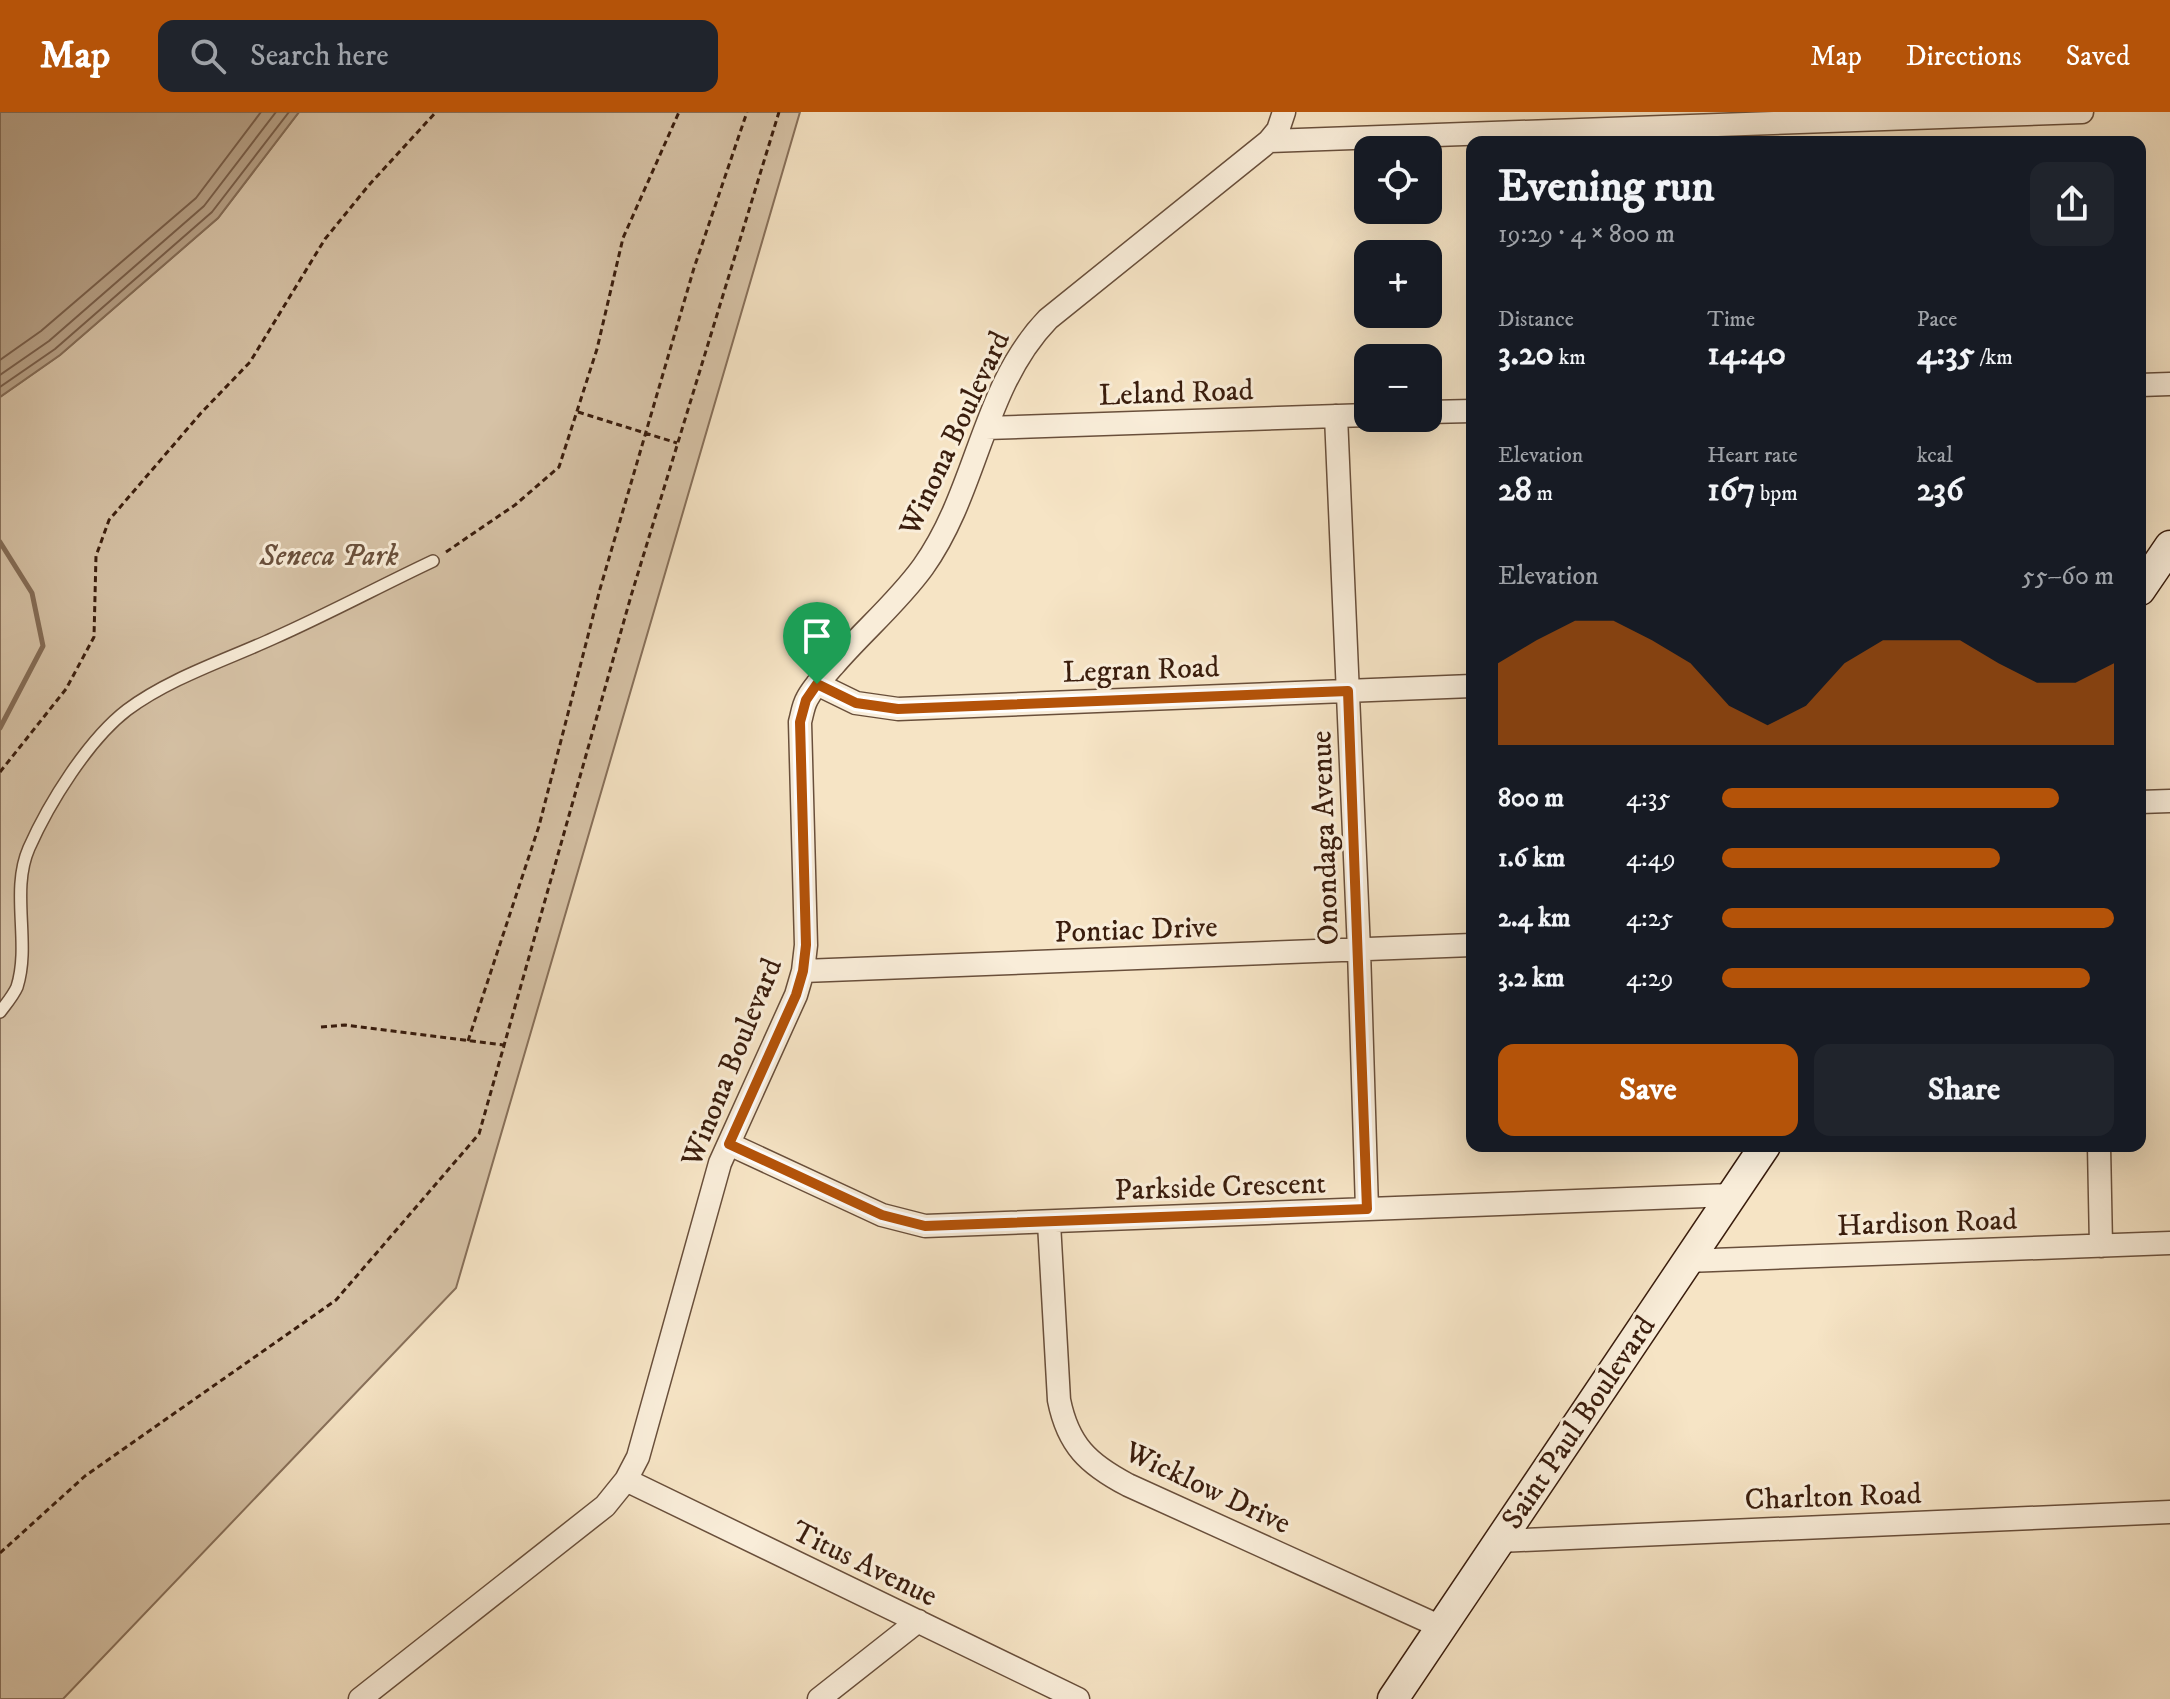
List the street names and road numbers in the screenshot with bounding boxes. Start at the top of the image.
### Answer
street label: Winona Boulevard [891,325,1019,543]
street label: Leland Road [1098,372,1254,415]
street label: Legran Road [1062,649,1220,692]
street label: Onondaga Avenue [1303,730,1348,946]
street label: Pontiac Drive [1054,909,1218,952]
street label: Winona Boulevard [673,953,791,1173]
street label: Parkside Crescent [1114,1165,1326,1210]
street label: Hardison Road [1836,1202,2018,1245]
street label: Saint Paul Boulevard [1494,1309,1664,1536]
street label: Wicklow Drive [1118,1433,1296,1543]
street label: Charlton Road [1744,1476,1922,1519]
street label: Titus Avenue [786,1513,943,1615]

